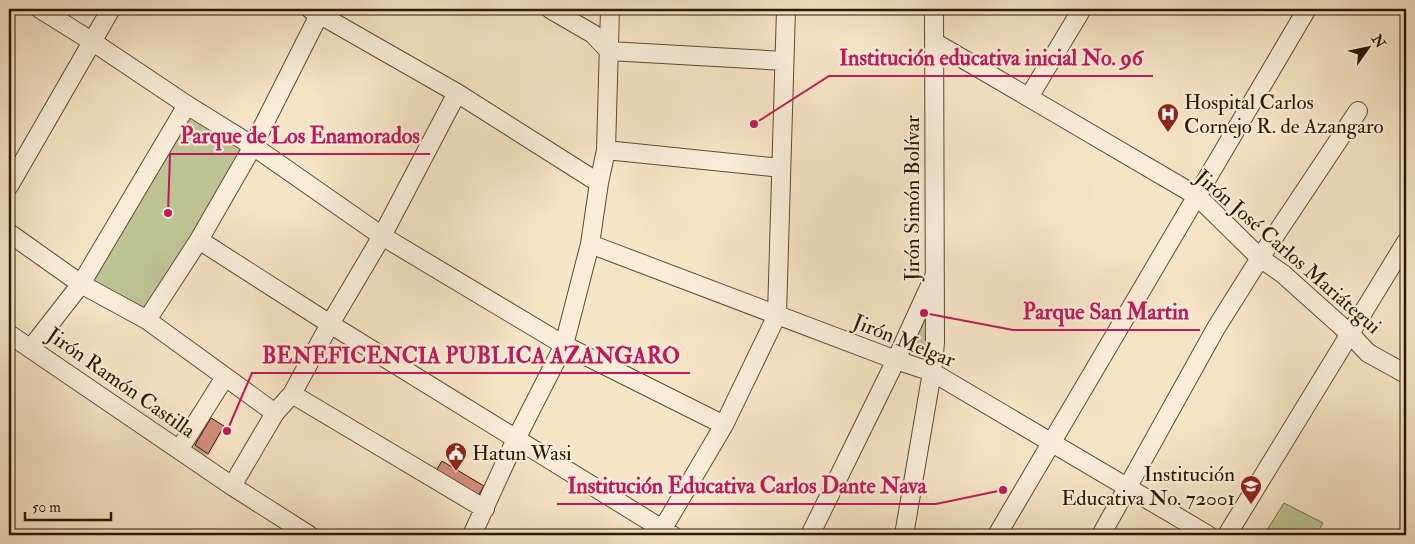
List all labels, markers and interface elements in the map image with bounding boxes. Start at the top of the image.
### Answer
north arrow [1342,22,1392,72]
text: N [1367,30,1389,51]
callout: Institución educativa inicial No. 96 [829,39,1153,76]
text: Institución educativa inicial No. 96 [839,44,1145,72]
place label: Hospital Carlos Cornejo R. de Azangaro [1184,89,1384,140]
hospital icon: Hospital Carlos Cornejo R. de Azangaro [1156,102,1180,133]
street label: Jirón Simón Bolívar [899,115,926,282]
callout: Parque de Los Enamorados [170,117,430,154]
text: Parque de Los Enamorados [180,122,420,151]
street label: Jirón José Carlos Mariátegui [1189,163,1387,340]
callout: Parque San Martin [1013,293,1200,330]
text: Parque San Martin [1023,298,1190,327]
street label: Jirón Melgar [848,308,959,374]
street label: Jirón Ramón Castilla [41,321,201,445]
callout: BENEFICENCIA PUBLICA AZANGARO [252,336,690,373]
text: BENEFICENCIA PUBLICA AZANGARO [262,342,680,370]
place label: Hatun Wasi [472,440,572,467]
public building icon: Hatun Wasi [444,441,468,472]
place label: Institución Educativa No. 72001 [1061,461,1235,512]
callout: Institución Educativa Carlos Dante Nava [557,467,936,504]
text: Institución Educativa Carlos Dante Nava [567,472,928,500]
school or university icon: Institución Educativa No. 72001 [1239,474,1263,505]
scale bar [25,489,111,521]
text: 50 m [32,498,61,517]

